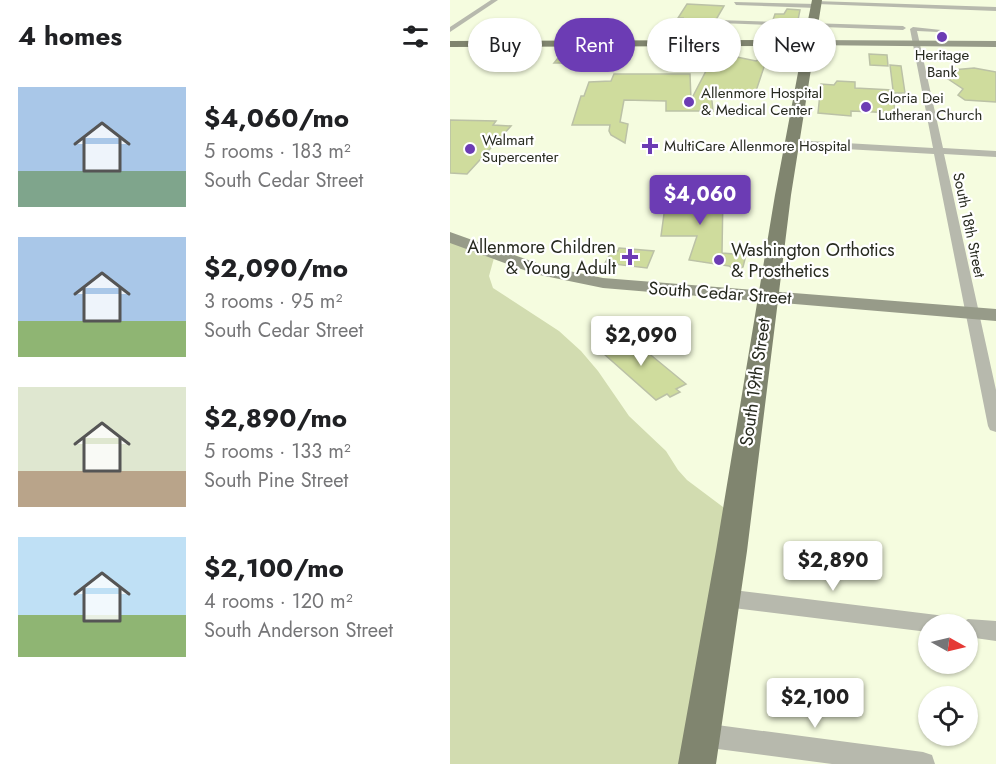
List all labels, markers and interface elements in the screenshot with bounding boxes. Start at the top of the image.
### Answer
text: 4 homes [18,17,122,55]
chip: Buy [468,18,542,72]
chip: Rent [554,18,635,72]
chip: Filters [647,18,741,72]
chip: New [753,18,836,72]
icon: filters [399,20,432,53]
marker: Heritage Bank [935,30,949,44]
place label: Heritage Bank [915,44,970,83]
place label: Allenmore Hospital & Medical Center [701,82,822,121]
place label: Gloria Dei Lutheran Church [878,87,982,126]
marker: Allenmore Hospital & Medical Center [682,95,696,109]
text: $4,060/mo [204,99,349,137]
marker: Gloria Dei Lutheran Church [859,100,873,114]
icon: home [66,111,138,183]
place label: Walmart Supercenter [482,129,559,168]
place label: MultiCare Allenmore Hospital [664,135,851,157]
text: 5 rooms · 183 m² [204,137,351,166]
marker: MultiCare Allenmore Hospital [641,137,659,155]
marker: Walmart Supercenter [463,142,477,156]
text: South Cedar Street [204,166,363,195]
street label: South 18th Street [947,170,991,280]
pin: $4,060 [651,175,749,226]
text: $4,060 [664,180,736,209]
place label: Allenmore Children & Young Adult [467,234,617,281]
place label: Washington Orthotics & Prosthetics [731,237,895,284]
marker: Allenmore Children & Young Adult [621,248,639,266]
text: $2,090/mo [204,249,348,287]
marker: Washington Orthotics & Prosthetics [712,253,726,267]
icon: home [66,261,138,333]
street label: South Cedar Street [648,275,793,311]
text: 3 rooms · 95 m² [204,287,342,316]
text: South Cedar Street [204,316,363,345]
pin: $2,090 [592,316,690,367]
street label: South 19th Street [733,316,777,448]
text: $2,090 [605,321,677,350]
text: $2,890/mo [204,399,347,437]
icon: home [66,411,138,483]
text: 5 rooms · 133 m² [204,437,351,466]
text: South Pine Street [204,466,348,495]
pin: $2,890 [784,541,882,592]
text: $2,890 [797,546,869,575]
text: $2,100/mo [204,549,344,587]
icon: home [66,561,138,633]
text: 4 rooms · 120 m² [204,587,353,616]
north arrow [918,614,978,674]
map controls [918,614,978,746]
text: South Anderson Street [204,616,393,645]
pin: $2,100 [766,678,864,729]
text: $2,100 [781,683,849,712]
button: locate [918,686,978,746]

